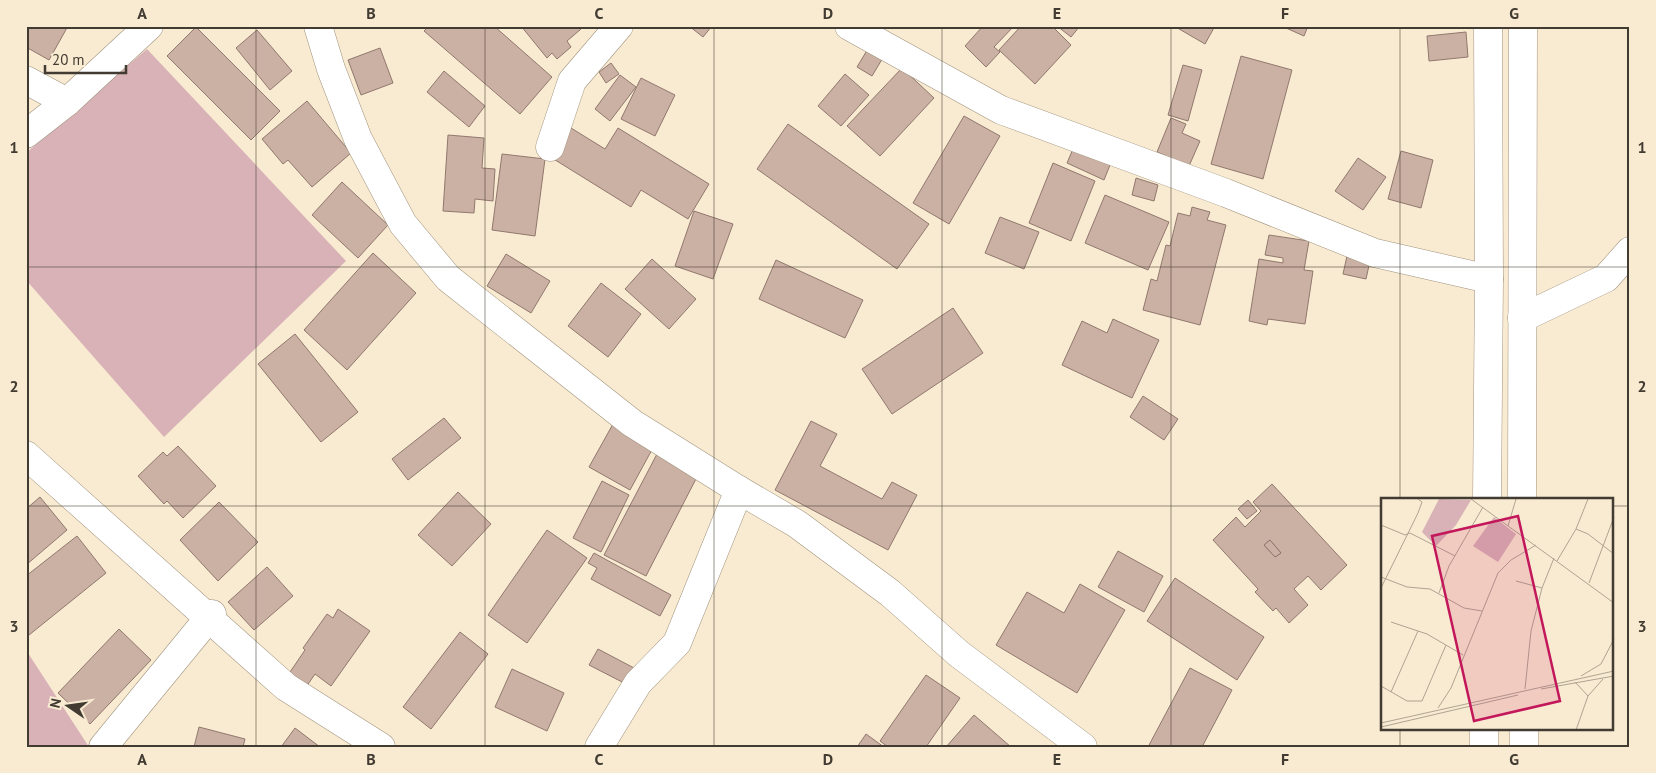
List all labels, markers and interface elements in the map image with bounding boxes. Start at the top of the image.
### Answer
text: A [137,3,147,23]
text: B [366,3,376,23]
text: C [595,3,604,23]
text: D [823,3,833,23]
text: E [1053,3,1061,23]
text: F [1281,3,1289,23]
text: G [1509,3,1519,23]
scale bar [45,42,126,74]
text: 20 m [52,50,85,69]
text: 1 [9,137,19,157]
text: 1 [1637,137,1647,157]
text: 2 [9,376,19,396]
text: 2 [1637,376,1647,396]
inset map [1381,498,1614,730]
text: 3 [9,616,19,636]
text: 3 [1637,616,1647,636]
north arrow [42,680,92,730]
text: N [46,697,65,710]
text: A [137,749,147,769]
text: B [366,749,376,769]
text: C [595,749,604,769]
text: D [823,749,833,769]
text: E [1053,749,1061,769]
text: F [1281,749,1289,769]
text: G [1509,749,1519,769]

